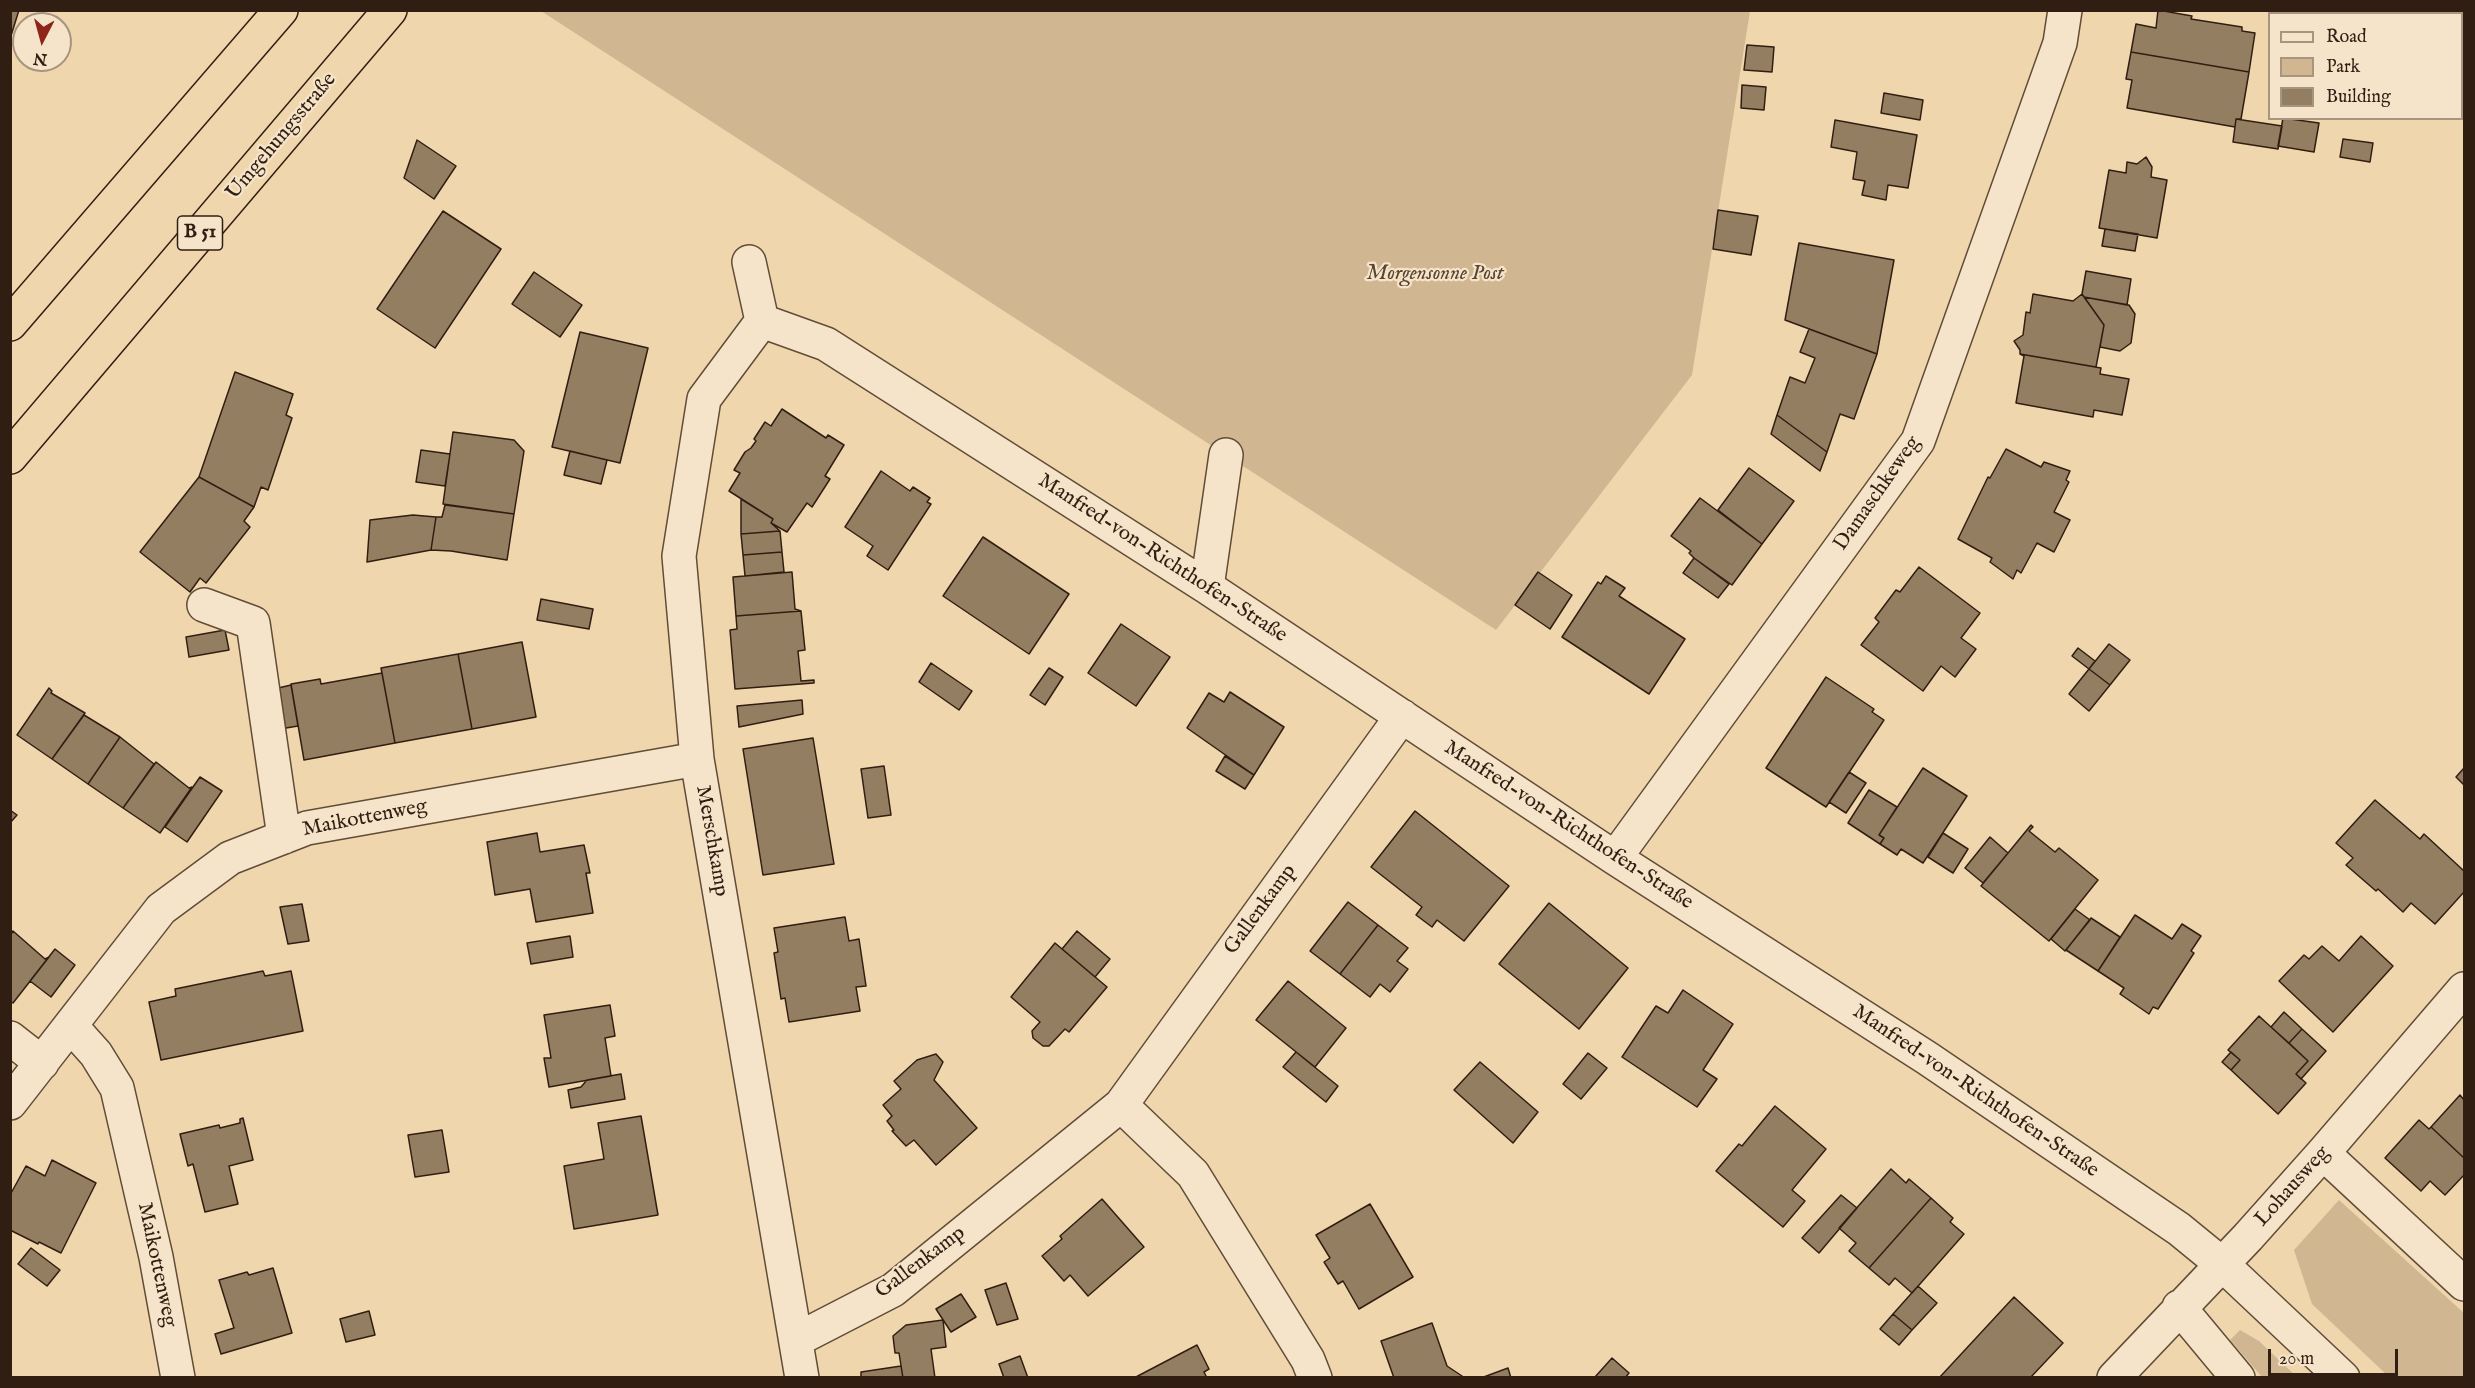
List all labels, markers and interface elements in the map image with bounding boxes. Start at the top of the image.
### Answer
north arrow [12,12,72,72]
legend [2268,12,2463,120]
text: Road [2326,26,2367,49]
text: N [32,47,48,69]
text: Park [2326,56,2360,79]
street label: Umgehungsstraße [221,68,343,206]
text: Building [2326,86,2391,109]
road number: B 51 [178,216,222,250]
park label: Morgensonne Post [1366,262,1504,288]
street label: Damaschkeweg [1829,432,1927,556]
street label: Manfred-von-Richthofen-Straße [1033,469,1291,649]
street label: Manfred-von-Richthofen-Straße [1439,736,1697,916]
street label: Merschkamp [689,783,733,899]
street label: Maikottenweg [300,795,430,843]
street label: Gallenkamp [1220,860,1302,960]
street label: Manfred-von-Richthofen-Straße [1847,1000,2103,1184]
street label: Lohausweg [2250,1142,2336,1232]
street label: Maikottenweg [131,1200,181,1330]
street label: Gallenkamp [871,1221,971,1305]
scale bar [2271,1337,2402,1375]
text: 20 m [2279,1348,2314,1371]

